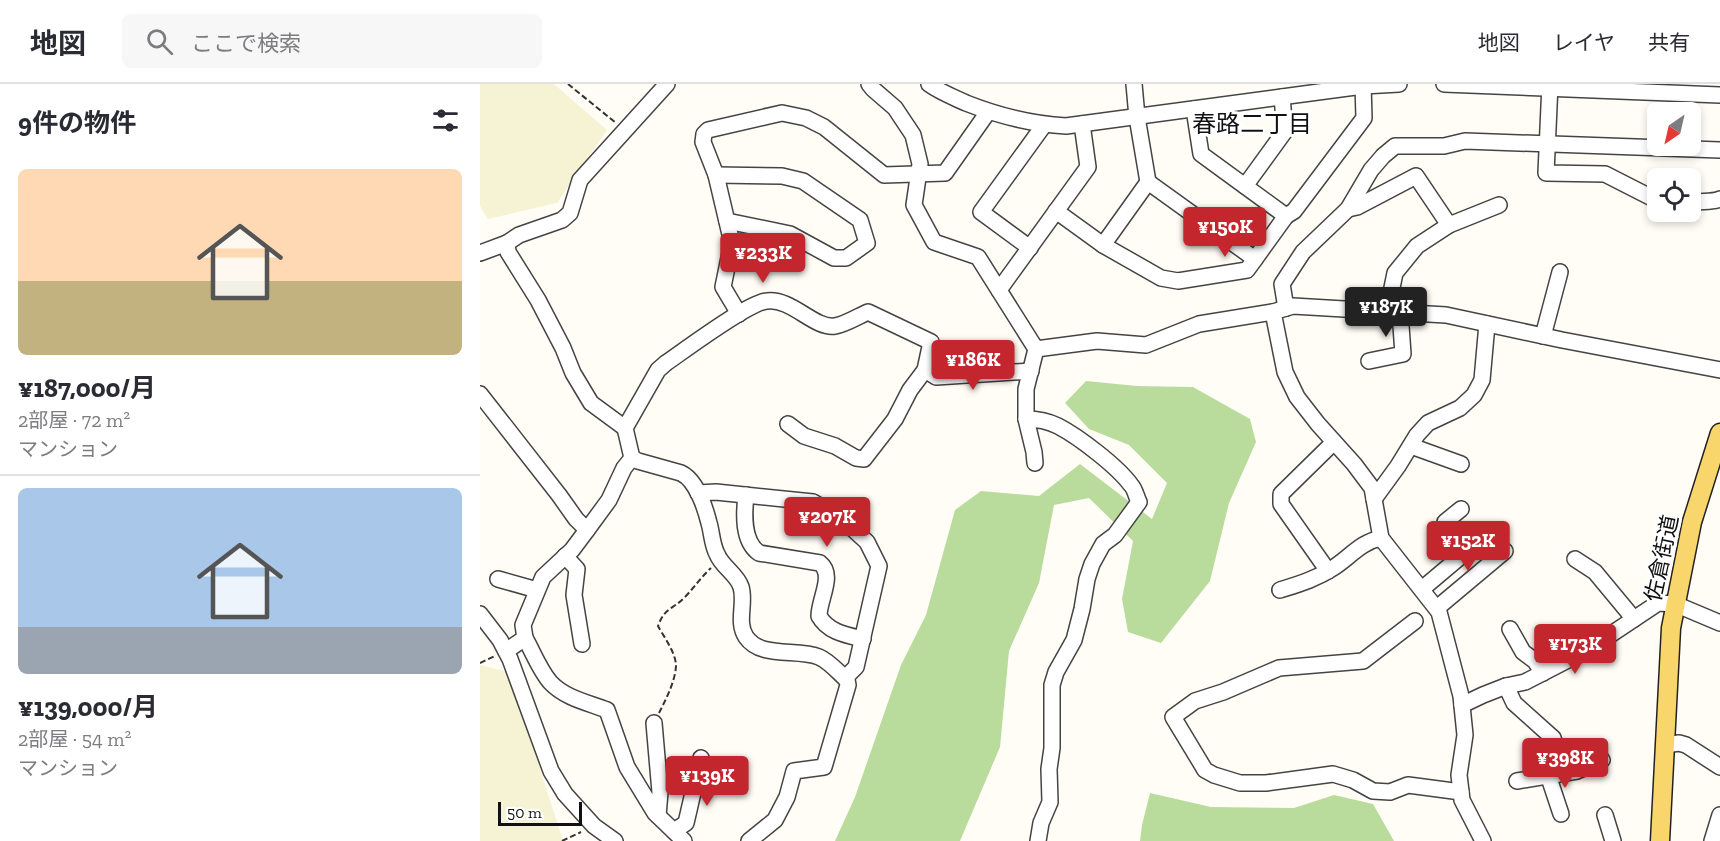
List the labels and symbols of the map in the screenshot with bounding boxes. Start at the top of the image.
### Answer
north arrow [1647,102,1701,156]
district label: 春路二丁目 [1192,109,1312,138]
pin: ¥150K [1183,207,1267,258]
pin: ¥233K [721,233,805,284]
pin: ¥187K [1344,287,1428,338]
pin: ¥186K [931,340,1015,391]
pin: ¥207K [785,497,869,548]
street label: 佐倉街道 [1639,512,1684,604]
pin: ¥152K [1426,521,1510,572]
pin: ¥173K [1533,624,1617,675]
pin: ¥398K [1523,738,1607,789]
pin: ¥139K [665,756,749,807]
scale bar [498,799,582,826]

